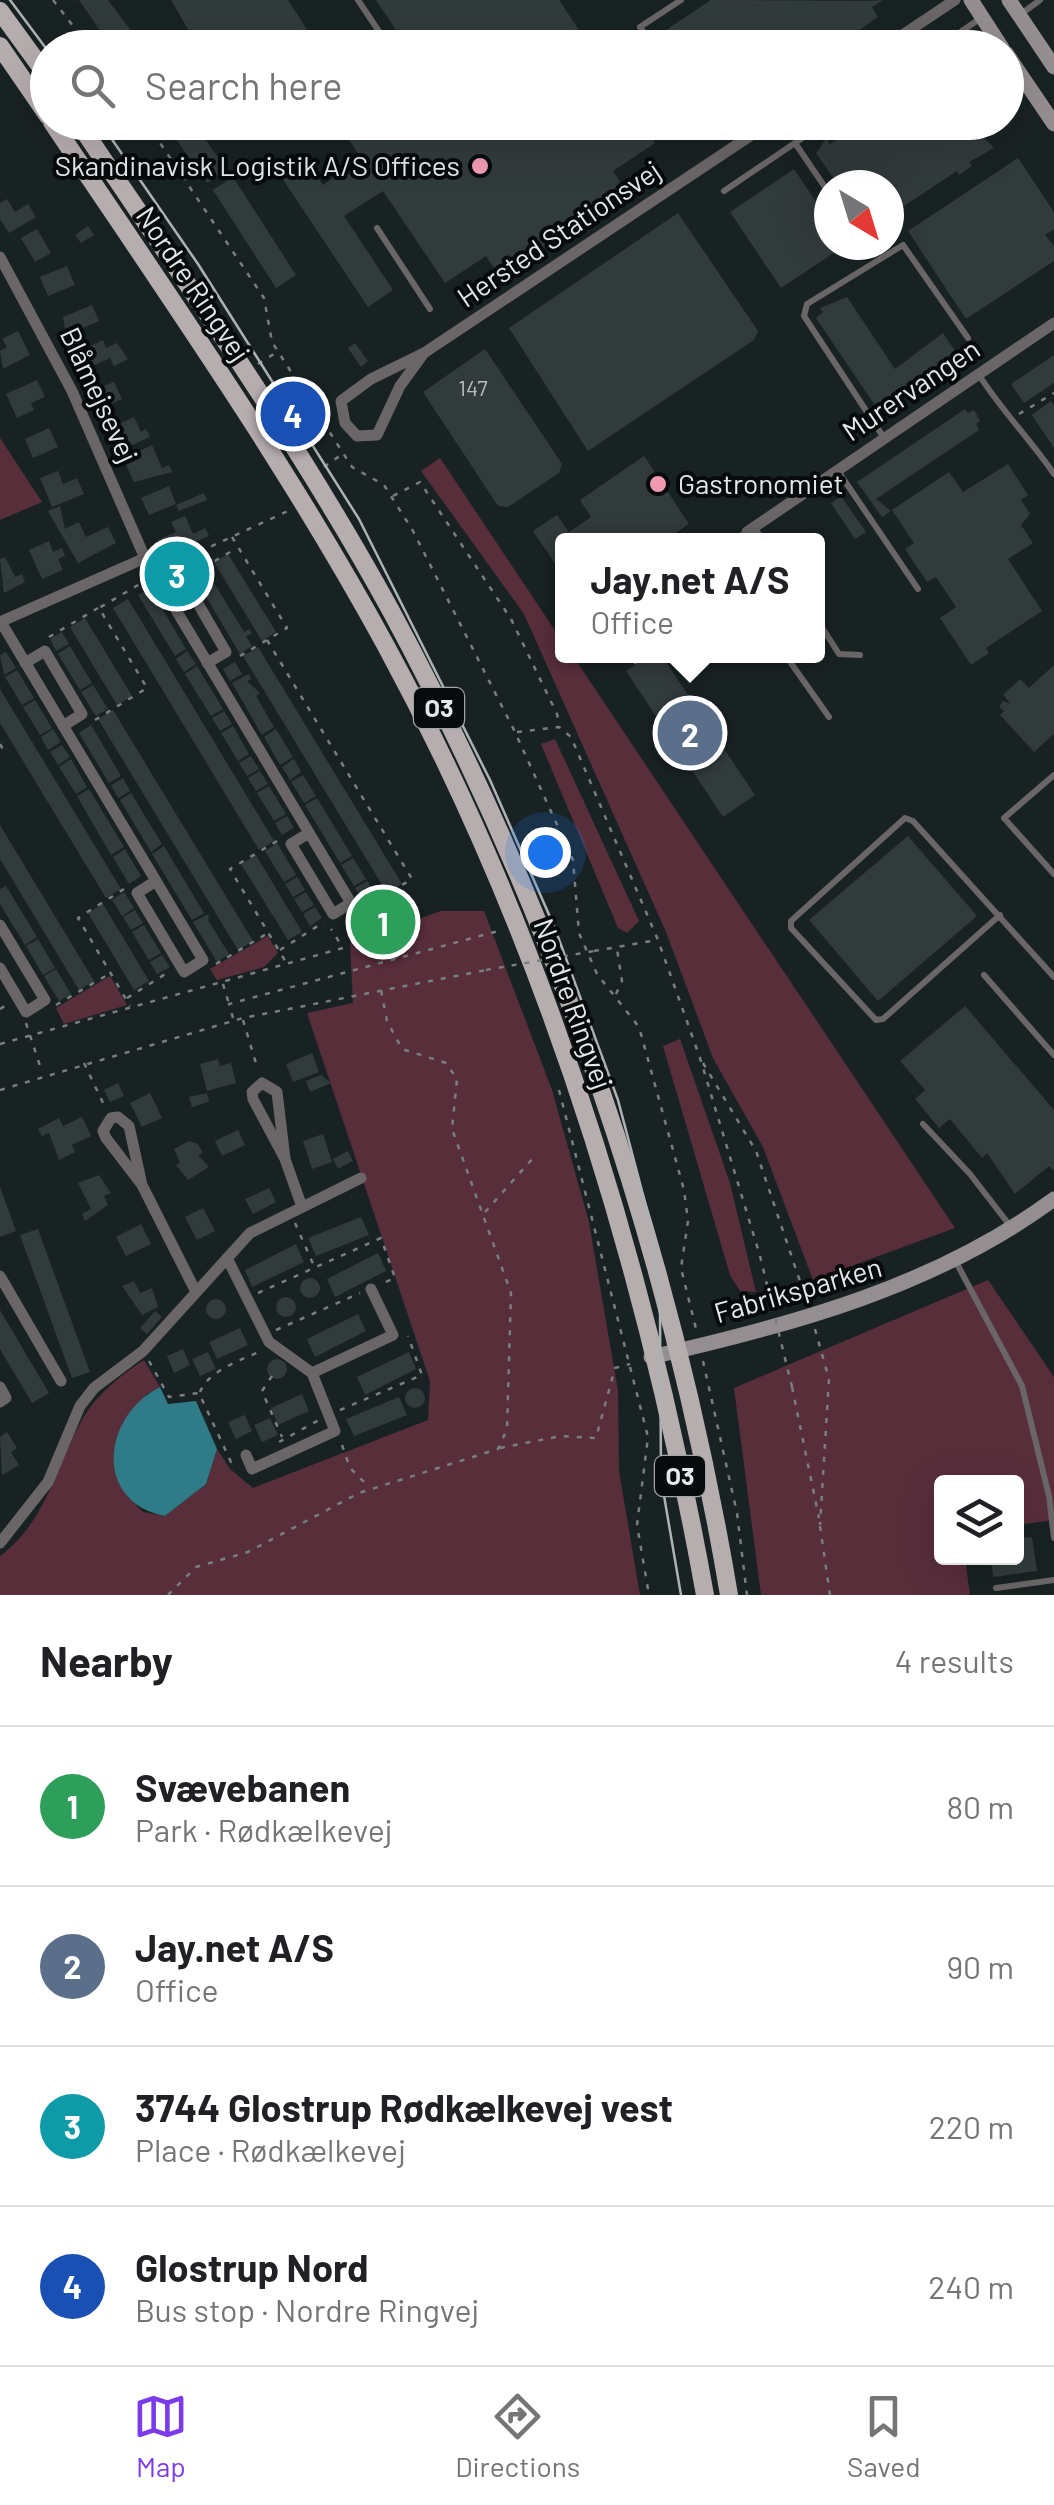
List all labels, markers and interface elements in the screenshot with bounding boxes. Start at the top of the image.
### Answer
search box [30,30,1024,140]
icon: search [65,58,120,113]
text: Search here [145,62,343,108]
place label: Skandinavisk Logistik A/S Offices [55,148,460,182]
street label: Hersted Stationsvej [450,153,667,314]
marker: Skandinavisk Logistik A/S Offices [469,155,491,177]
north arrow [814,170,904,260]
street label: Nordre Ringvej [130,200,258,367]
street label: Blåmejsevej [54,321,146,468]
street label: Murervangen [835,331,986,448]
house number: 147 [458,374,488,400]
pin: 4 [260,376,326,452]
place label: Gastronomiet [678,466,844,500]
marker: Gastronomiet [647,473,669,495]
popup [555,533,825,663]
pin: 3 [144,536,210,612]
text: Jay.net A/S [590,556,790,602]
text: Office [590,602,674,640]
road number: O3 [414,688,464,728]
pin: 2 [658,696,722,770]
your location [520,827,571,878]
pin: 1 [350,884,416,960]
street label: Nordre Ringvej [527,914,621,1094]
street label: Fabriksparken [710,1249,885,1329]
road number: O3 [655,1456,705,1496]
map controls [934,1475,1024,1565]
button: layers [934,1475,1024,1565]
text: Nearby [40,1635,173,1685]
text: 4 results [895,1641,1014,1679]
text: Svævebanen [135,1764,350,1810]
text: 1 [67,1787,78,1825]
text: 80 m [946,1787,1014,1825]
text: Park · Rødkælkevej [135,1810,393,1848]
text: Jay.net A/S [135,1924,334,1970]
text: 2 [64,1947,81,1985]
text: 90 m [946,1947,1014,1985]
text: Office [135,1970,219,2008]
text: 3744 Glostrup Rødkælkevej vest [135,2084,673,2130]
text: 3 [64,2107,81,2145]
text: 220 m [929,2107,1014,2145]
text: Place · Rødkælkevej [135,2130,406,2168]
text: Glostrup Nord [135,2244,369,2290]
text: 4 [63,2267,82,2305]
text: 240 m [928,2267,1014,2305]
text: Bus stop · Nordre Ringvej [135,2290,479,2328]
tab: Map [133,2389,188,2483]
tab: Directions [455,2389,580,2483]
tab: Saved [847,2389,921,2483]

